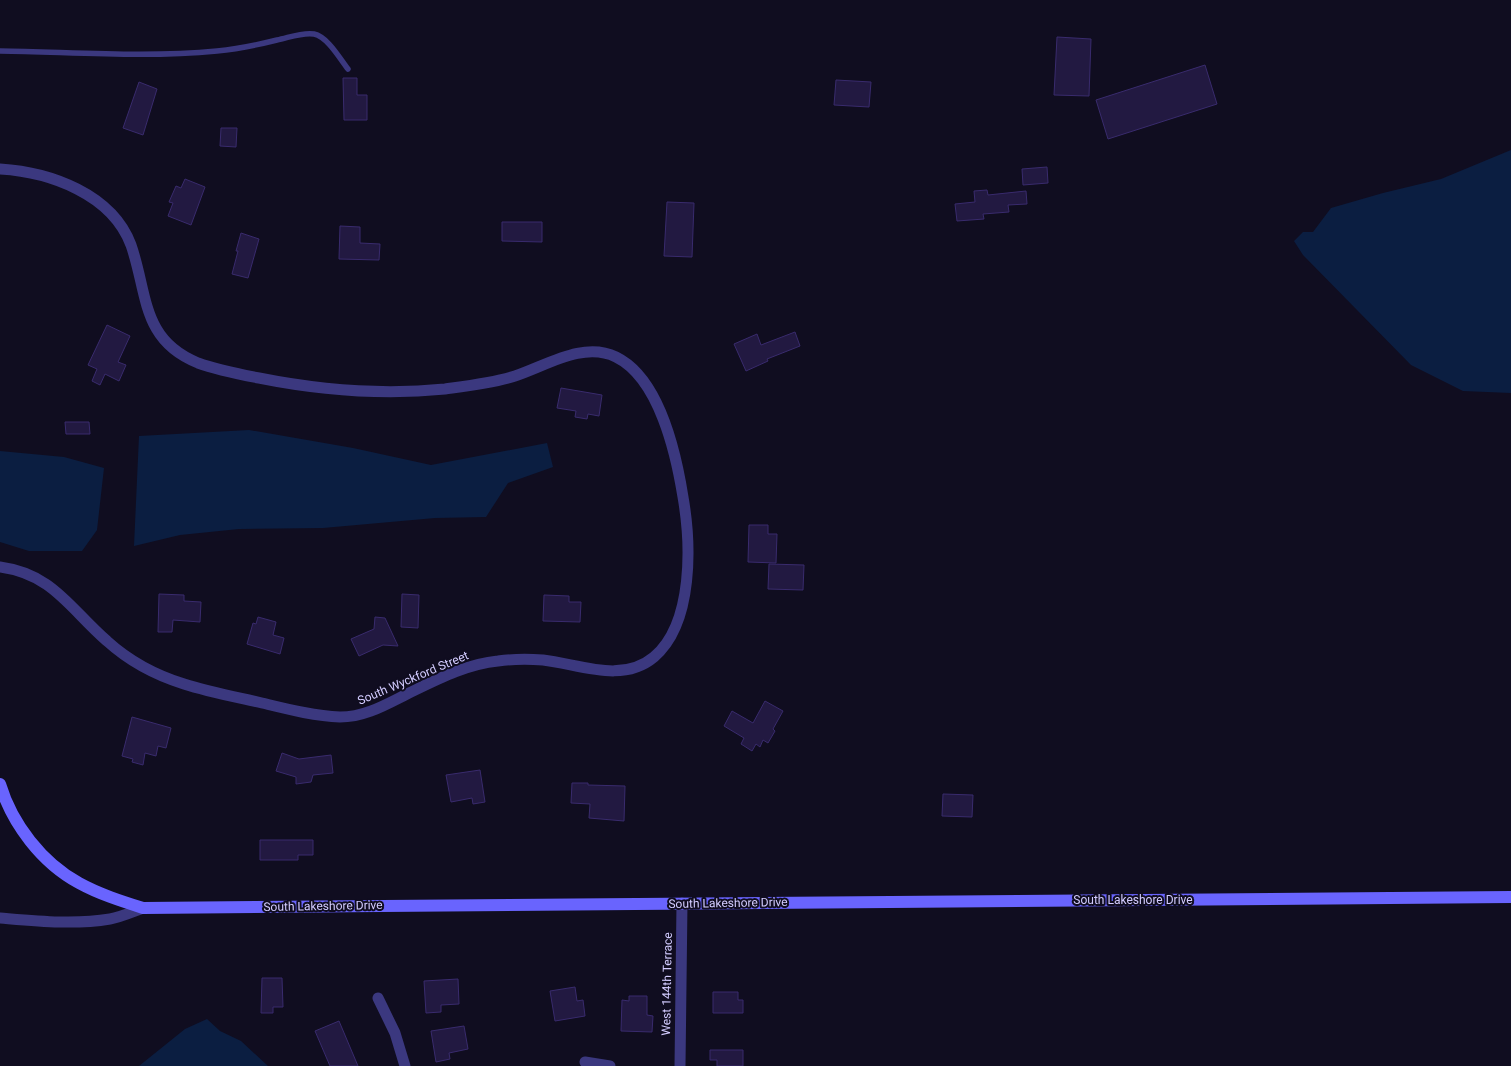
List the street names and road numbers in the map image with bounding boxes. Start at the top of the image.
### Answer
street label: South Wyckford Street [355,648,471,708]
street label: South Lakeshore Drive [1073,893,1193,907]
street label: South Lakeshore Drive [668,895,788,911]
street label: South Lakeshore Drive [263,898,383,914]
street label: West 144th Terrace [659,932,675,1036]

